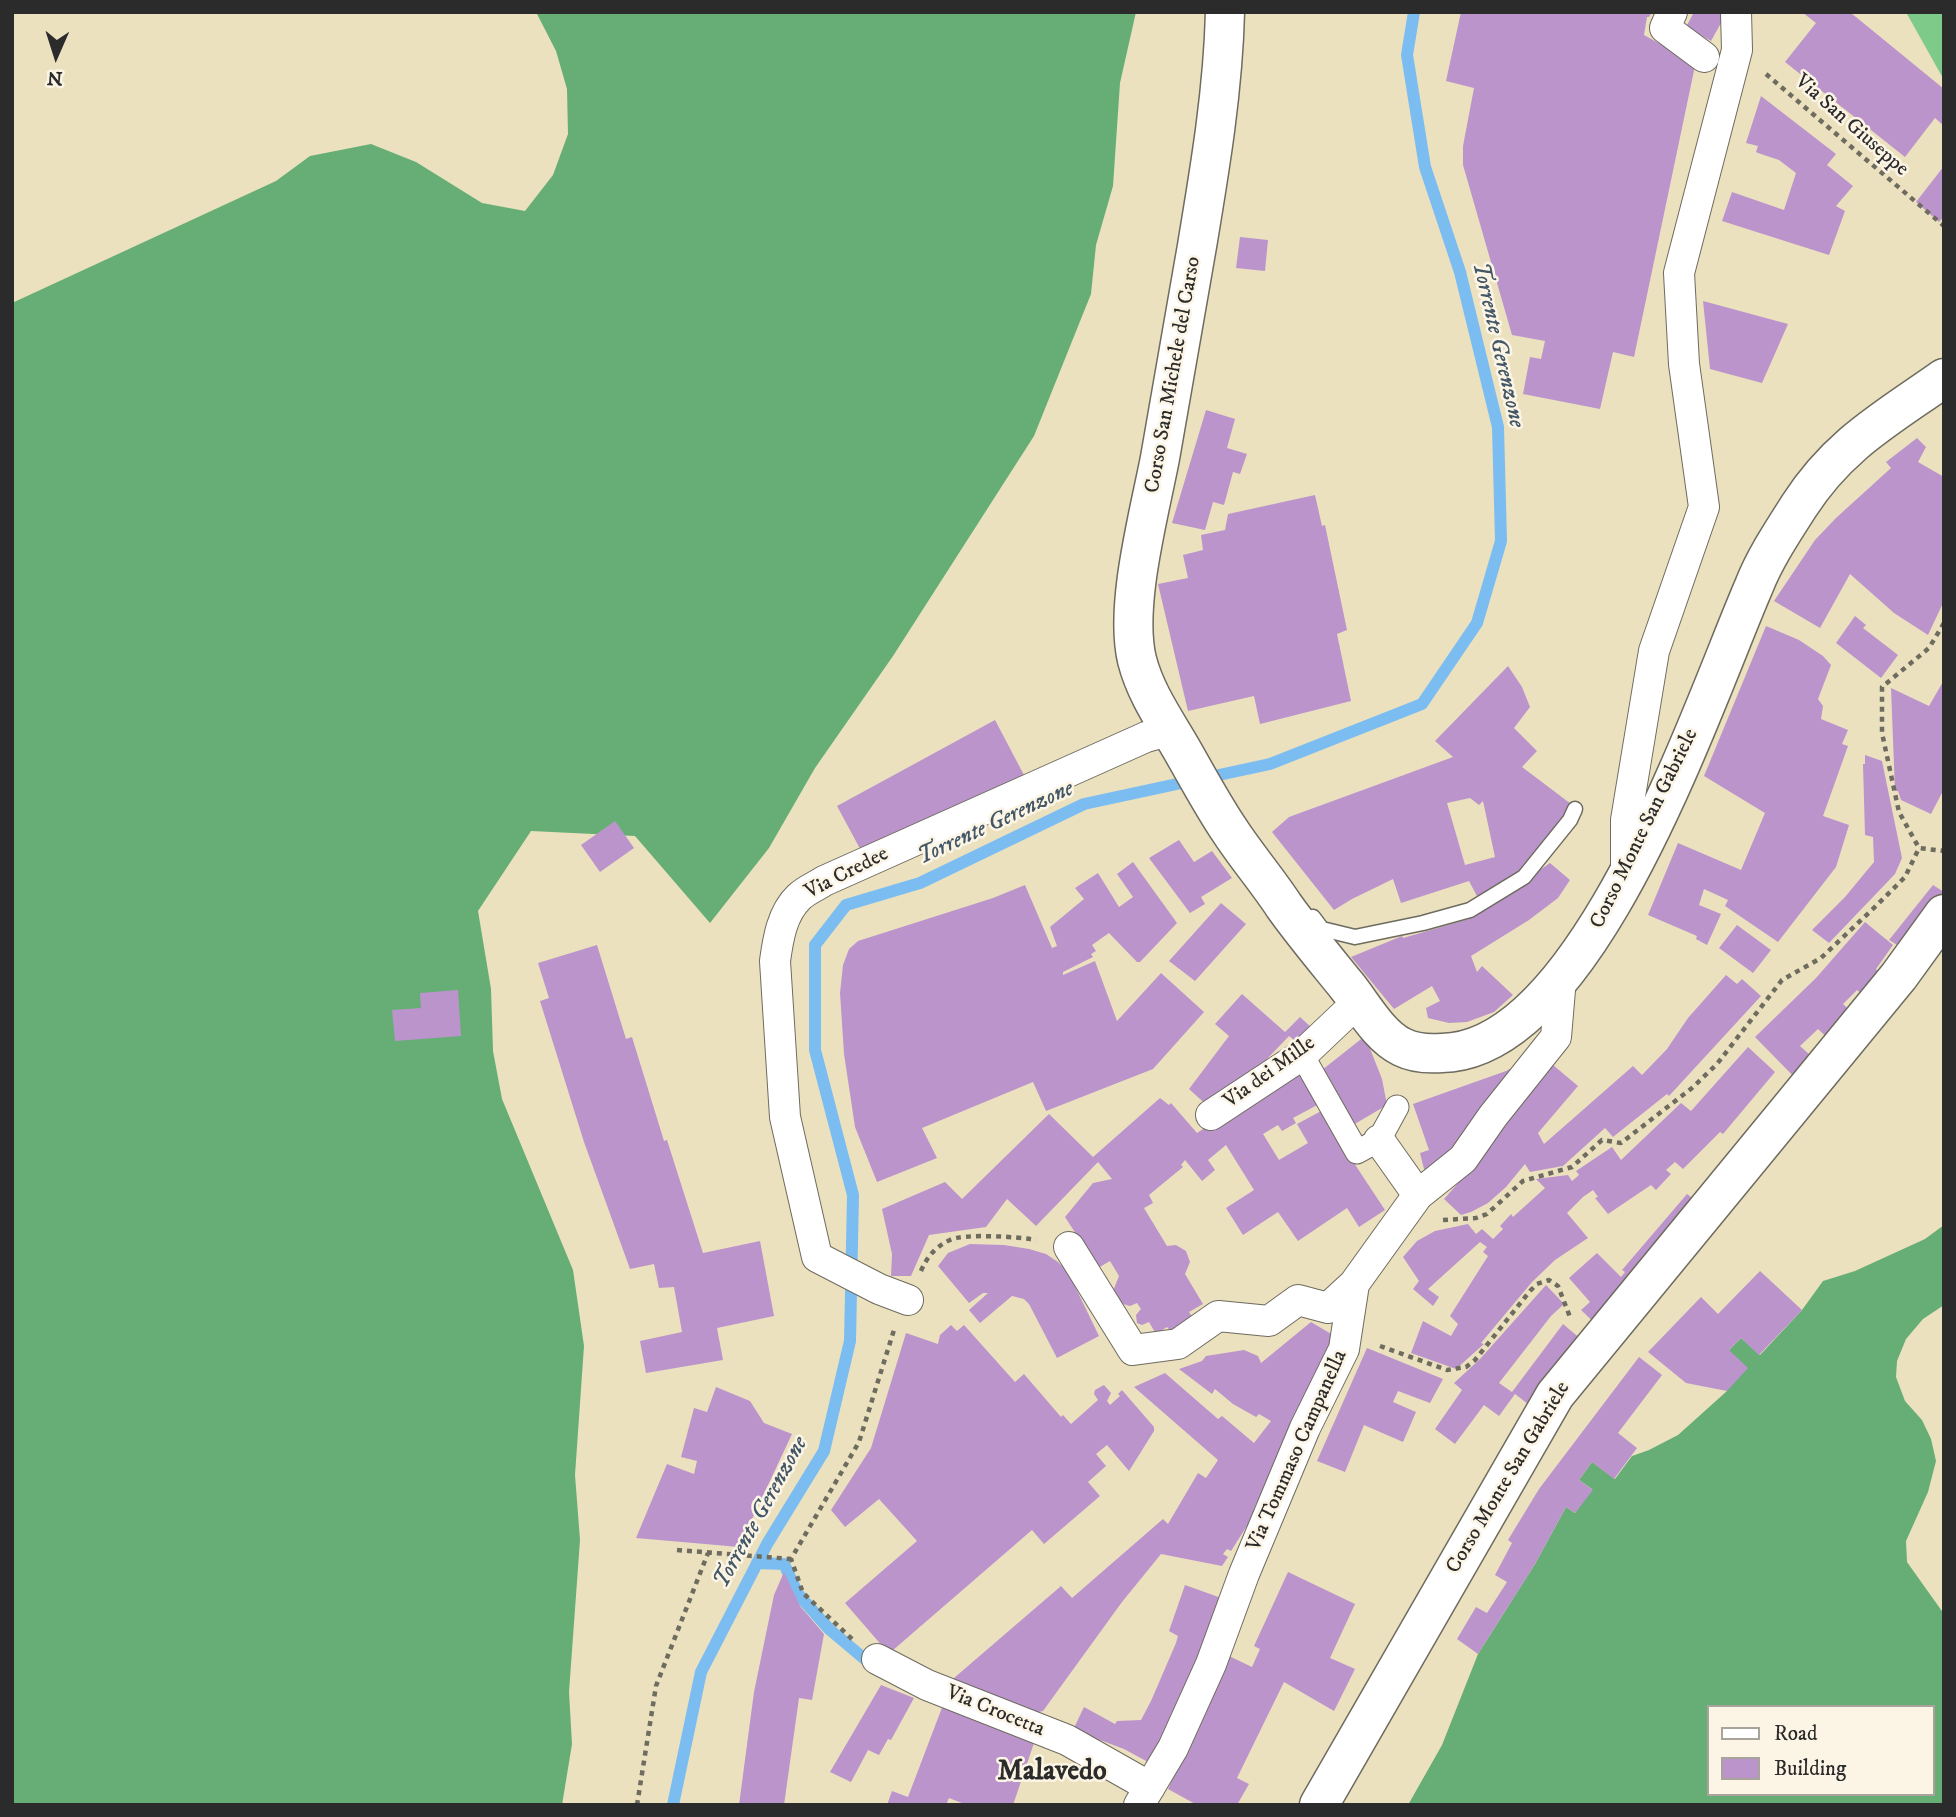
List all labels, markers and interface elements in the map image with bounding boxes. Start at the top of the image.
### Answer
north arrow [21,21,91,91]
text: N [46,66,63,89]
street label: Via San Giuseppe [1789,70,1913,182]
street label: Corso San Michele del Carso [1141,255,1207,495]
water label: Torrente Gerenzone [1465,260,1529,430]
street label: Corso Monte San Gabriele [1586,725,1704,933]
water label: Torrente Gerenzone [914,776,1078,872]
street label: Via Credee [801,842,893,906]
street label: Via dei Mille [1219,1031,1321,1115]
street label: Via Tommaso Campanella [1242,1347,1354,1555]
street label: Corso Monte San Gabriele [1442,1378,1576,1578]
water label: Torrente Gerenzone [709,1432,815,1594]
street label: Via Crocetta [942,1681,1048,1743]
legend [1708,1705,1935,1796]
text: Road [1774,1721,1818,1747]
district label: Malavedo [997,1756,1107,1790]
text: Building [1774,1756,1846,1782]

